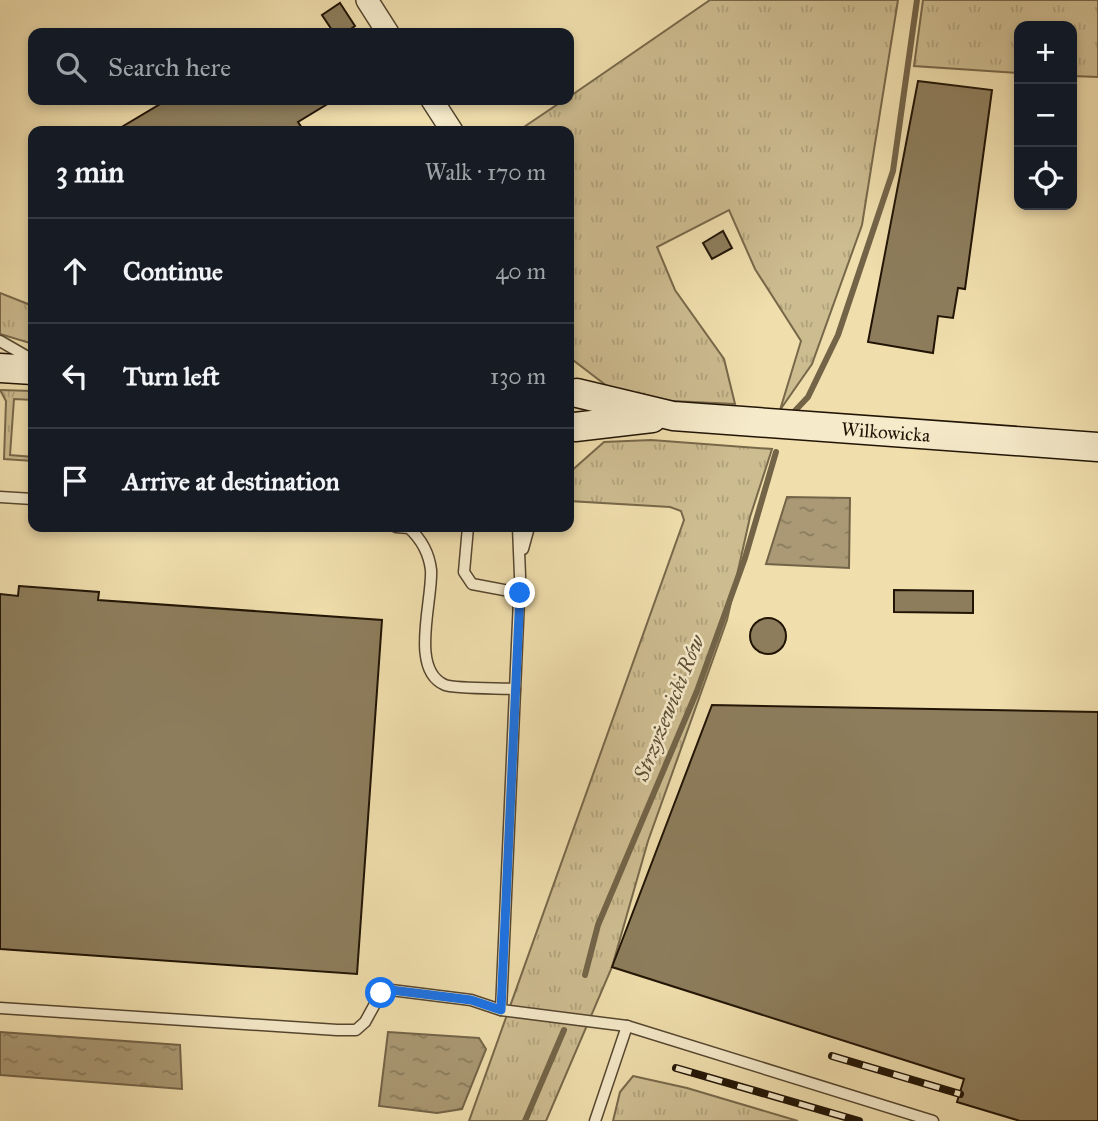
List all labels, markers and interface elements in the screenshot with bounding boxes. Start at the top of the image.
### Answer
map controls [1014,21,1077,210]
button: + [1014,21,1077,84]
search box [28,28,574,105]
icon: search [52,48,90,86]
text: Search here [108,51,231,83]
button: − [1014,84,1077,147]
button: locate [1014,147,1077,210]
text: 3 min [56,154,124,190]
text: Walk · 170 m [425,158,546,186]
icon: ahead [56,252,94,290]
text: Continue [123,255,223,287]
text: 40 m [496,257,546,285]
icon: left [56,357,94,395]
text: Turn left [123,360,219,392]
text: 130 m [490,362,546,390]
street label: Wilkowicka [840,417,932,447]
icon: arrive [56,462,94,500]
text: Arrive at destination [123,465,340,497]
route end [504,577,535,608]
water label: Strzyżewicki Rów [628,630,711,786]
route start [365,977,396,1008]

